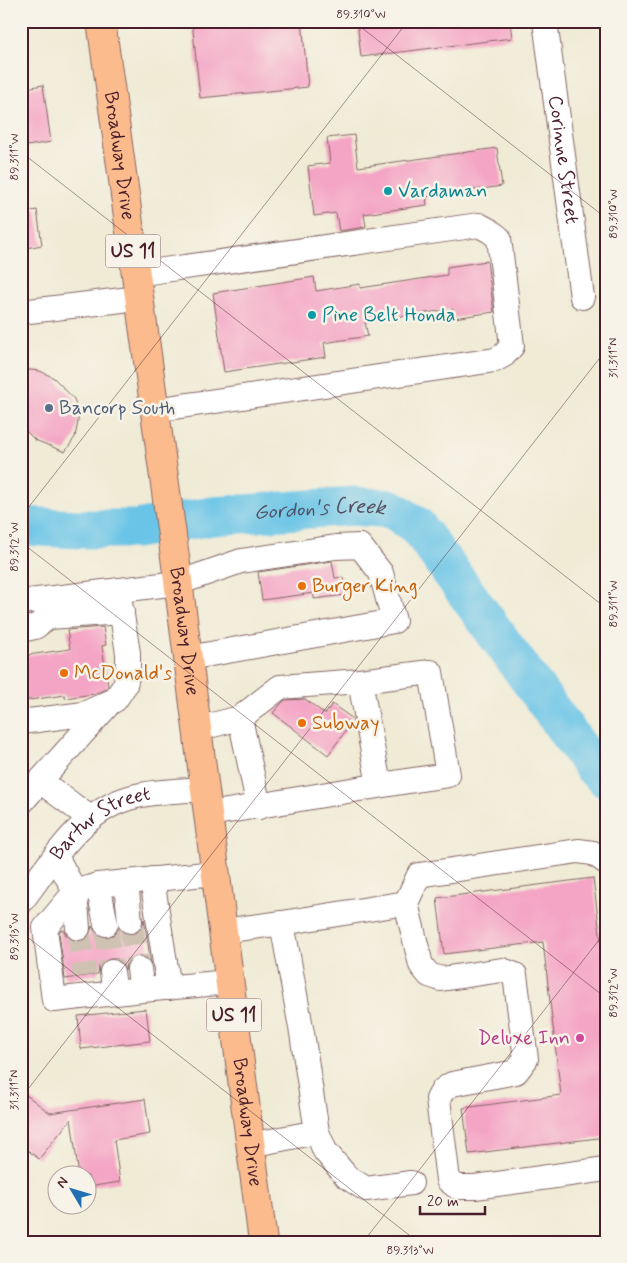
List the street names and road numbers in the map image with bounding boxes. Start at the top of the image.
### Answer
street label: Broadway Drive [97,90,142,222]
street label: Corinne Street [542,94,586,226]
road number: US 11 [106,235,160,268]
street label: Broadway Drive [163,565,206,697]
street label: Bartur Street [43,780,152,866]
road number: US 11 [206,998,262,1032]
street label: Broadway Drive [226,1056,269,1188]

